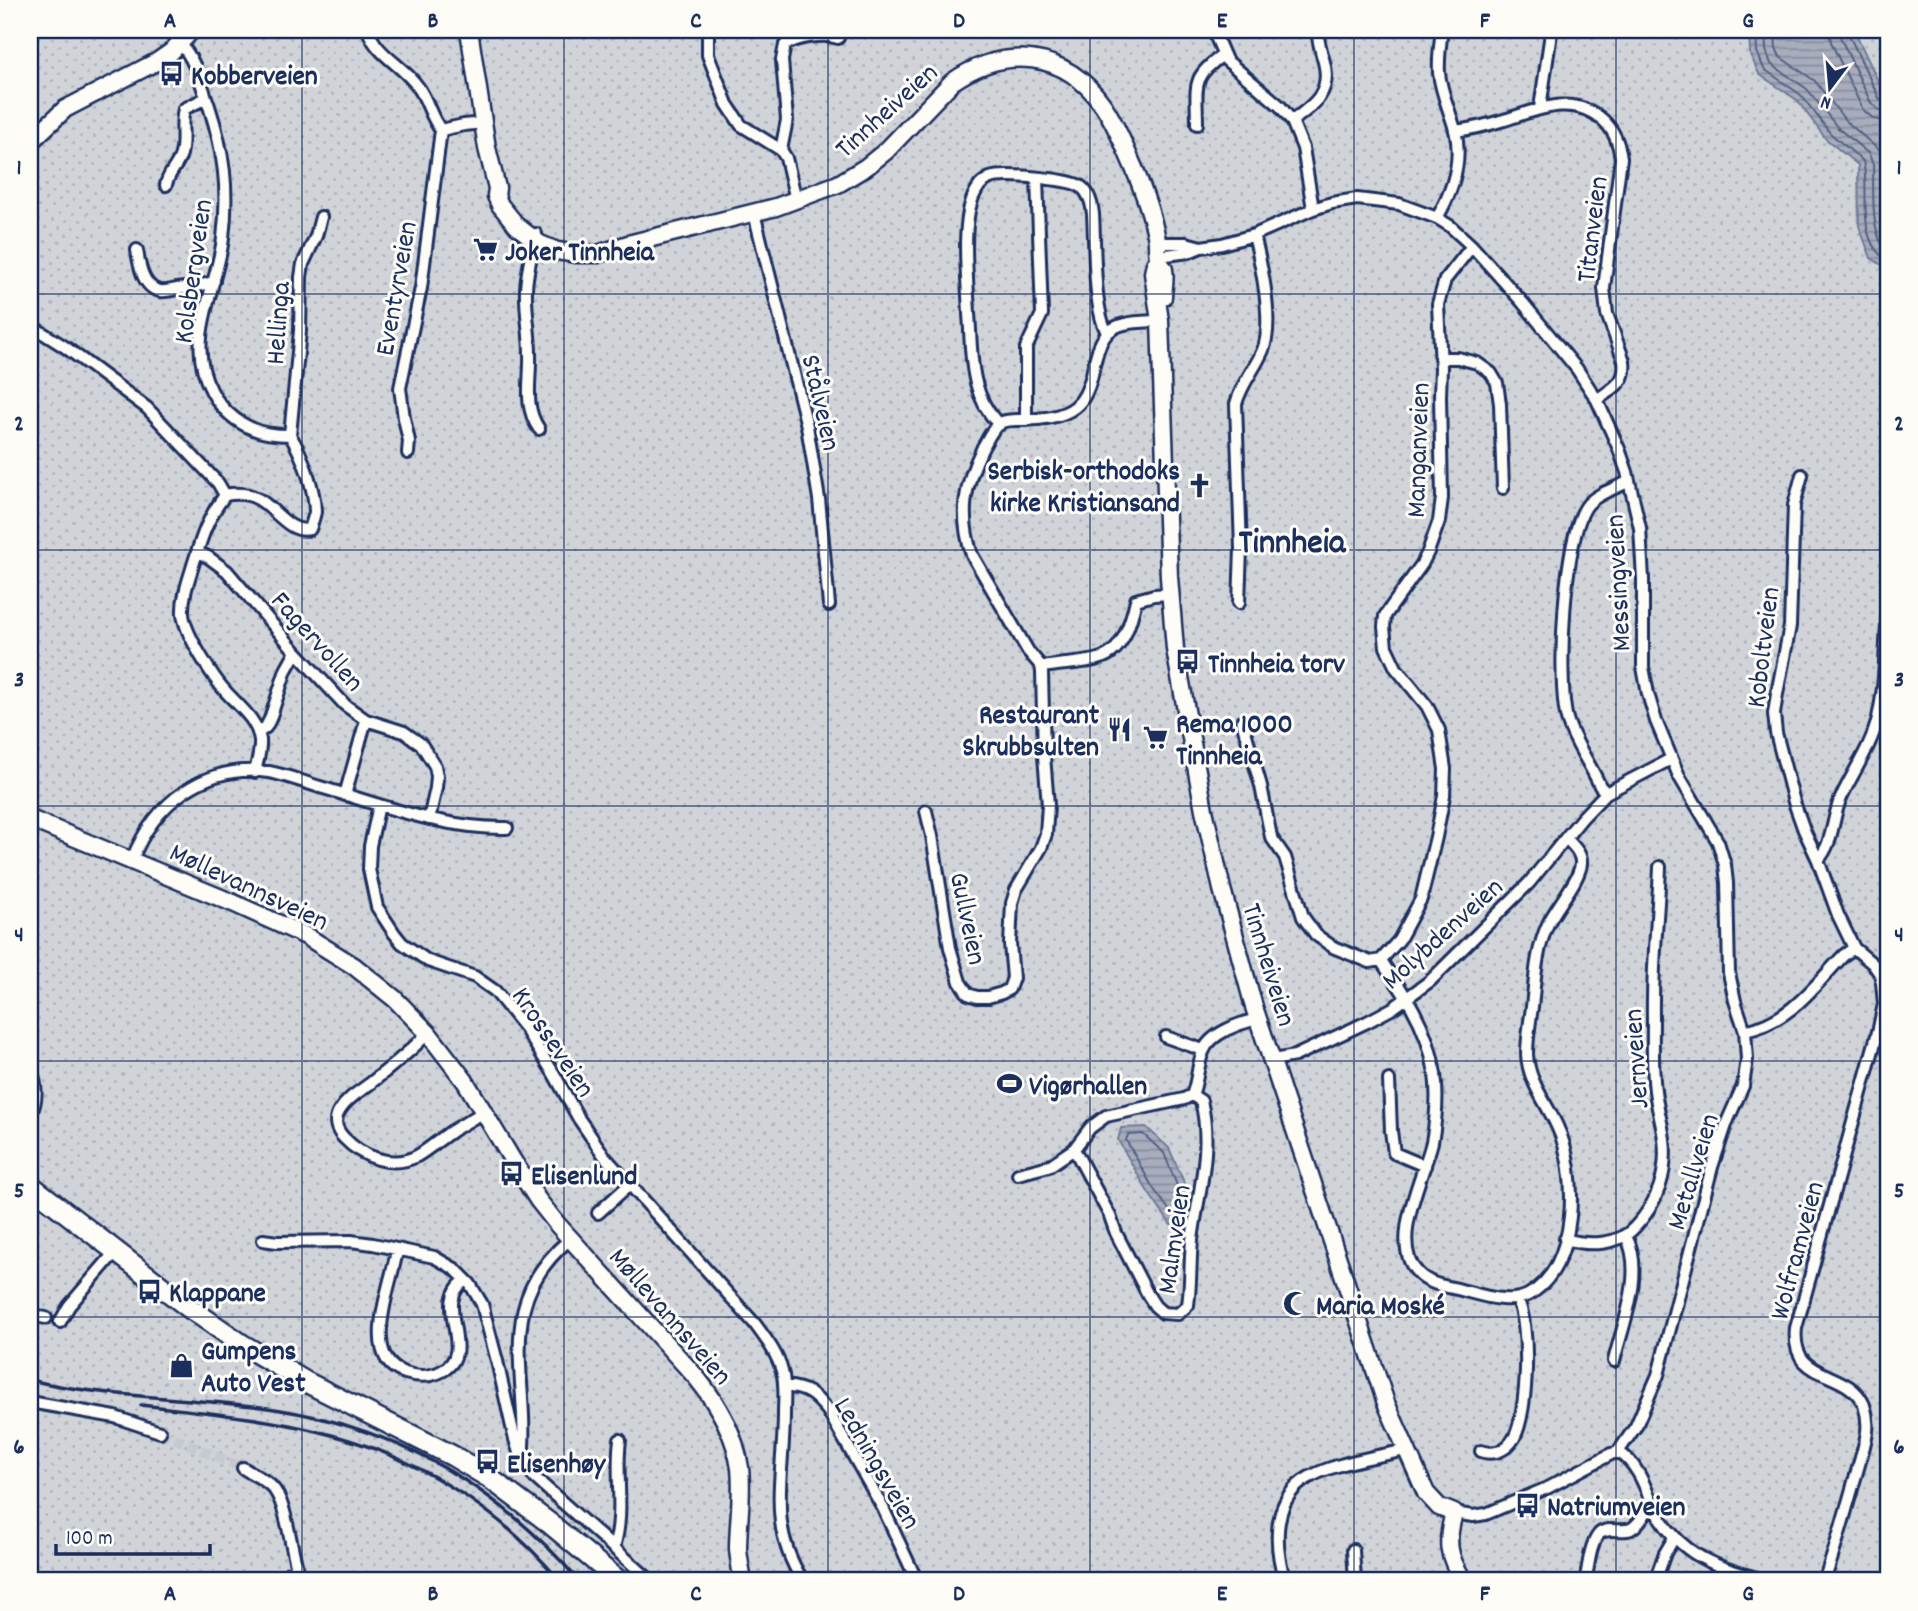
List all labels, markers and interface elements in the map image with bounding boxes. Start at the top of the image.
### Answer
text: A [164,6,176,39]
text: B [428,6,439,39]
text: C [690,6,702,39]
text: D [953,6,965,39]
text: E [1217,6,1228,39]
text: F [1480,6,1491,39]
text: G [1742,6,1754,39]
north arrow [1796,52,1866,122]
street label: Tinnheiveien [828,55,949,170]
place label: Kobberveien [191,59,318,99]
bus stop icon: Kobberveien [157,60,185,88]
text: N [1818,87,1835,115]
text: 1 [16,153,22,186]
text: 1 [1896,153,1902,186]
street label: Titanveien [1569,174,1621,285]
street label: Kolsbergveien [166,197,226,346]
street label: Eventyrveien [367,218,430,359]
place label: Joker Tinnheia [505,235,655,275]
supermarket icon: Joker Tinnheia [471,236,499,264]
street label: Hellinga [258,279,304,366]
street label: Stålveien [788,351,849,455]
street label: Manganveien [1399,382,1443,518]
text: 2 [14,409,24,442]
text: 2 [1894,409,1904,442]
place label: Serbisk-orthodoks kirke Kristiansand [988,454,1180,526]
church icon: Serbisk-orthodoks kirke Kristiansand [1186,471,1214,499]
street label: Messingveien [1597,513,1645,652]
district label: Tinnheia [1239,520,1347,570]
street label: Fagervollen [259,584,371,703]
street label: Koboltveien [1739,585,1793,710]
place label: Tinnheia torv [1208,647,1345,687]
bus stop icon: Tinnheia torv [1174,648,1202,676]
text: 3 [14,665,24,698]
text: 3 [1894,665,1904,698]
place label: Restaurant Skrubbsulten [962,698,1100,770]
place label: Rema 1000 Tinnheia [1176,707,1293,779]
restaurant icon: Restaurant Skrubbsulten [1105,715,1133,743]
supermarket icon: Rema 1000 Tinnheia [1142,724,1170,752]
street label: Møllevannsveien [162,835,334,944]
street label: Gullveien [936,869,994,969]
street label: Molybdenveien [1375,870,1514,1001]
street label: Tinnheiveien [1229,899,1304,1032]
text: 4 [14,920,24,953]
text: 4 [1894,920,1904,953]
street label: Krosseveien [499,980,603,1107]
street label: Jernveien [1616,1007,1662,1110]
place label: Vigørhallen [1029,1069,1147,1109]
sports icon: Vigørhallen [995,1070,1023,1098]
street label: Metallveien [1659,1109,1732,1236]
place label: Elisenlund [531,1159,637,1199]
bus stop icon: Elisenlund [497,1160,525,1188]
text: 5 [14,1176,24,1209]
text: 5 [1894,1176,1904,1209]
street label: Wolframveien [1762,1177,1838,1325]
street label: Malmveien [1150,1183,1204,1297]
street label: Møllevannsveien [597,1240,740,1396]
place label: Klappane [169,1276,266,1316]
bus stop icon: Klappane [135,1277,163,1305]
place label: Maria Moské [1316,1289,1445,1329]
mosque icon: Maria Moské [1282,1290,1310,1318]
place label: Gumpens Auto Vest [201,1334,306,1406]
shop icon: Gumpens Auto Vest [167,1351,195,1379]
street label: Ledningsveien [821,1391,929,1538]
text: 6 [13,1432,25,1465]
text: 6 [1893,1432,1905,1465]
place label: Elisenhøy [507,1447,607,1487]
bus stop icon: Elisenhøy [473,1448,501,1476]
place label: Natriumveien [1547,1490,1686,1530]
bus stop icon: Natriumveien [1513,1491,1541,1519]
scale bar [56,1513,210,1557]
text: 100 m [66,1525,113,1555]
text: A [164,1579,176,1611]
text: B [428,1579,439,1611]
text: C [690,1579,702,1611]
text: D [953,1579,965,1611]
text: E [1217,1579,1228,1611]
text: F [1480,1579,1491,1611]
text: G [1742,1579,1754,1611]

